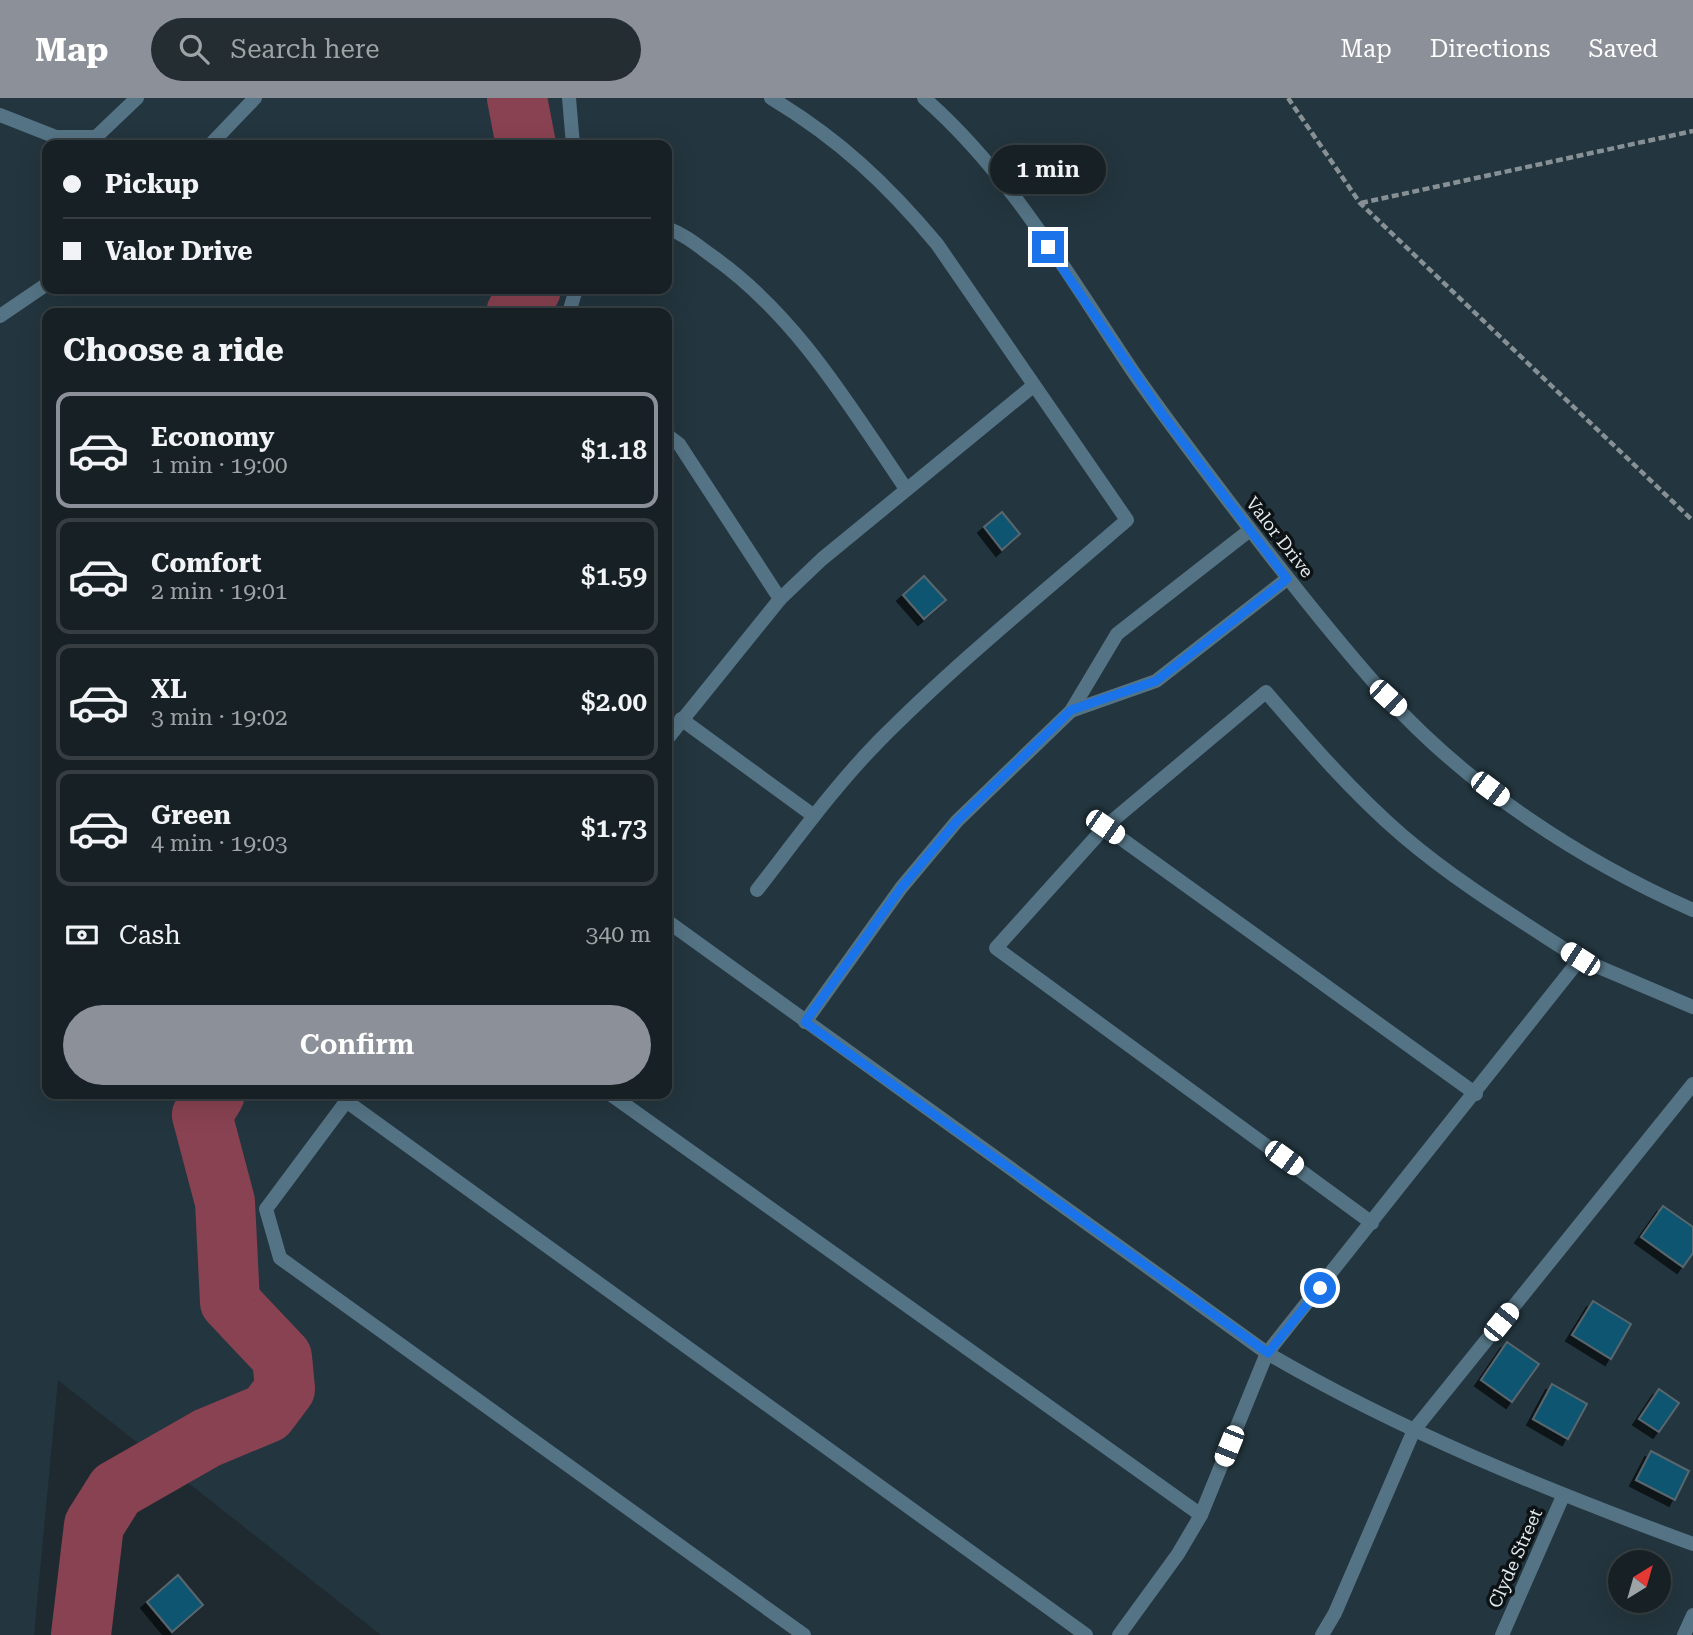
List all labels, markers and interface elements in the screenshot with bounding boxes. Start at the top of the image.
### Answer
search box [151,18,641,81]
text: Map [35,30,109,69]
icon: search [175,30,213,68]
text: Search here [231,34,380,64]
text: Map [1340,35,1392,63]
text: Directions [1430,35,1550,63]
text: Saved [1588,35,1658,63]
callout: 1 min [990,145,1106,194]
text: 1 min [1016,156,1080,183]
text: Pickup [105,169,199,199]
route end [1032,231,1064,263]
text: Valor Drive [105,236,253,266]
text: Choose a ride [63,331,284,369]
icon: car [67,419,130,482]
text: Economy [151,422,274,452]
text: $1.18 [581,435,647,465]
text: 1 min · 19:00 [151,452,288,479]
street label: Valor Drive [1242,492,1318,582]
icon: car [67,545,130,608]
text: Comfort [151,548,261,578]
text: $1.59 [581,561,647,591]
text: 2 min · 19:01 [151,578,288,605]
icon: car [67,671,130,734]
text: XL [151,674,187,704]
car [1366,676,1411,720]
text: $2.00 [581,687,647,717]
text: 3 min · 19:02 [151,704,288,731]
car [1467,768,1514,810]
icon: car [67,797,130,860]
text: Green [151,800,231,830]
car [1082,806,1129,848]
text: $1.73 [581,813,647,843]
text: 4 min · 19:03 [151,830,288,857]
icon: cash [63,916,101,954]
text: Cash [119,920,181,950]
text: 340 m [586,921,651,948]
car [1557,939,1604,979]
button: Confirm [63,1005,651,1085]
car [1261,1137,1308,1179]
route start [1304,1272,1336,1304]
car [1480,1299,1523,1345]
car [1212,1423,1247,1469]
street label: Clyde Street [1484,1505,1546,1611]
north arrow [1608,1550,1671,1614]
map controls [1608,1550,1671,1613]

